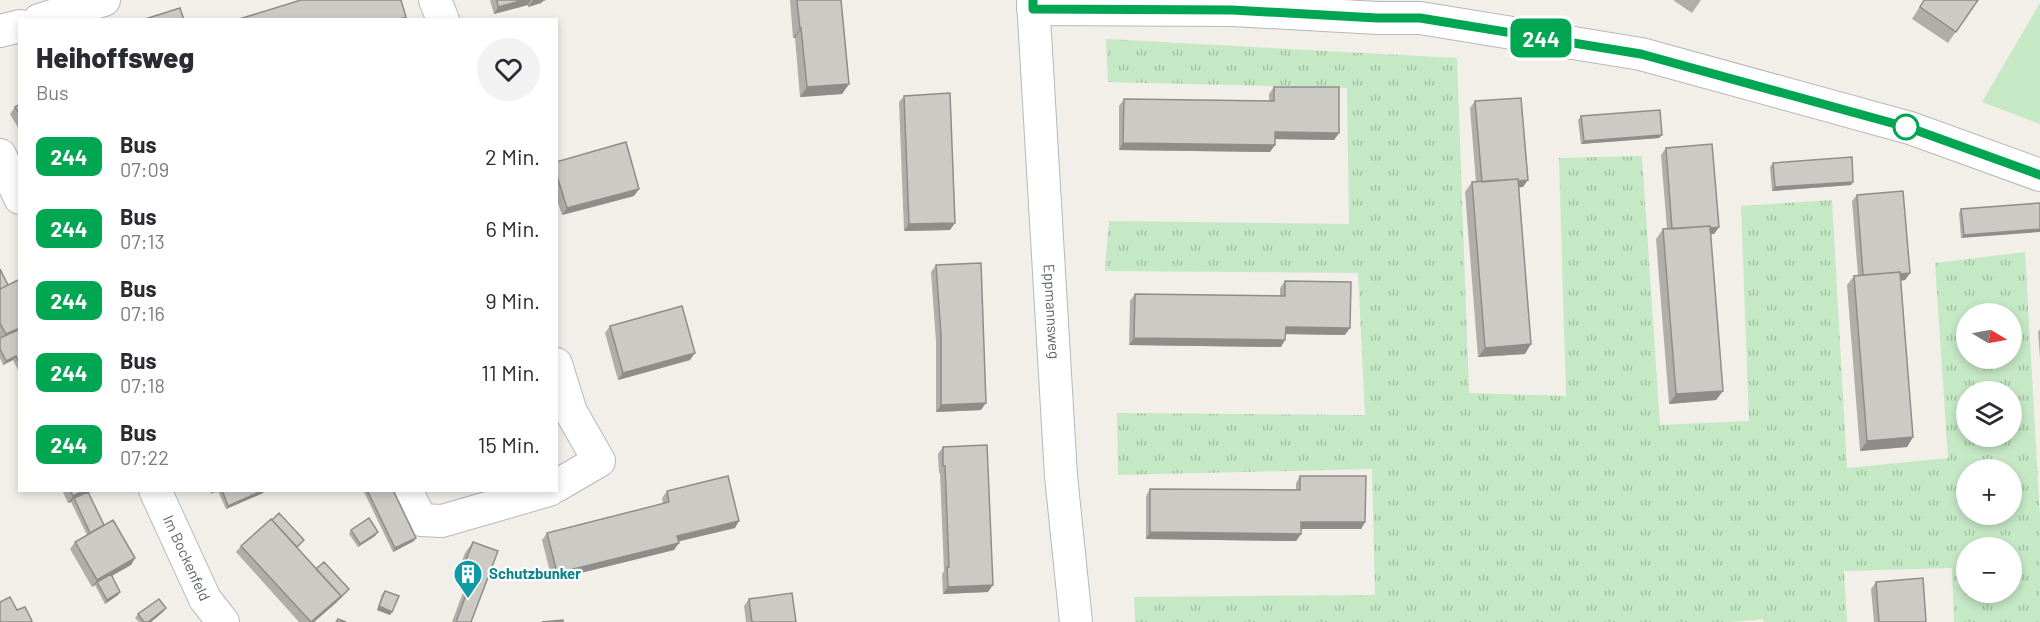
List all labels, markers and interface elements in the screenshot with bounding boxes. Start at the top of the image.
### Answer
line badge: 244 [1506,18,1576,57]
text: 244 [1522,26,1560,51]
button: heart [477,38,540,101]
text: Heihoffsweg [36,40,194,74]
text: Bus [36,80,69,104]
unlabelled marker [1893,114,1919,140]
text: Bus [120,131,157,157]
text: 2 Min. [485,143,540,169]
text: 244 [50,144,88,169]
text: 07:09 [120,157,169,181]
text: Bus [120,203,157,229]
text: 6 Min. [485,215,540,241]
text: 244 [50,216,88,241]
text: 07:13 [120,229,165,253]
street label: Eppmannsweg [1041,263,1064,359]
text: Bus [120,275,157,301]
text: 9 Min. [485,287,540,313]
text: 244 [50,288,88,313]
text: 07:16 [120,301,165,325]
north arrow [1956,303,2022,369]
map controls [1956,303,2022,603]
text: Bus [120,347,157,373]
text: 11 Min. [481,359,540,385]
text: 244 [50,360,88,385]
text: 07:18 [120,373,165,397]
button: layers [1956,381,2022,447]
text: Bus [120,419,157,445]
text: 15 Min. [478,431,540,457]
text: 244 [50,432,88,457]
text: 07:22 [120,445,169,469]
button: + [1956,459,2022,525]
street label: Im Bockenfeld [160,512,215,603]
button: − [1956,537,2022,603]
building icon: Schutzbunker [452,558,484,600]
place label: Schutzbunker [489,564,581,582]

